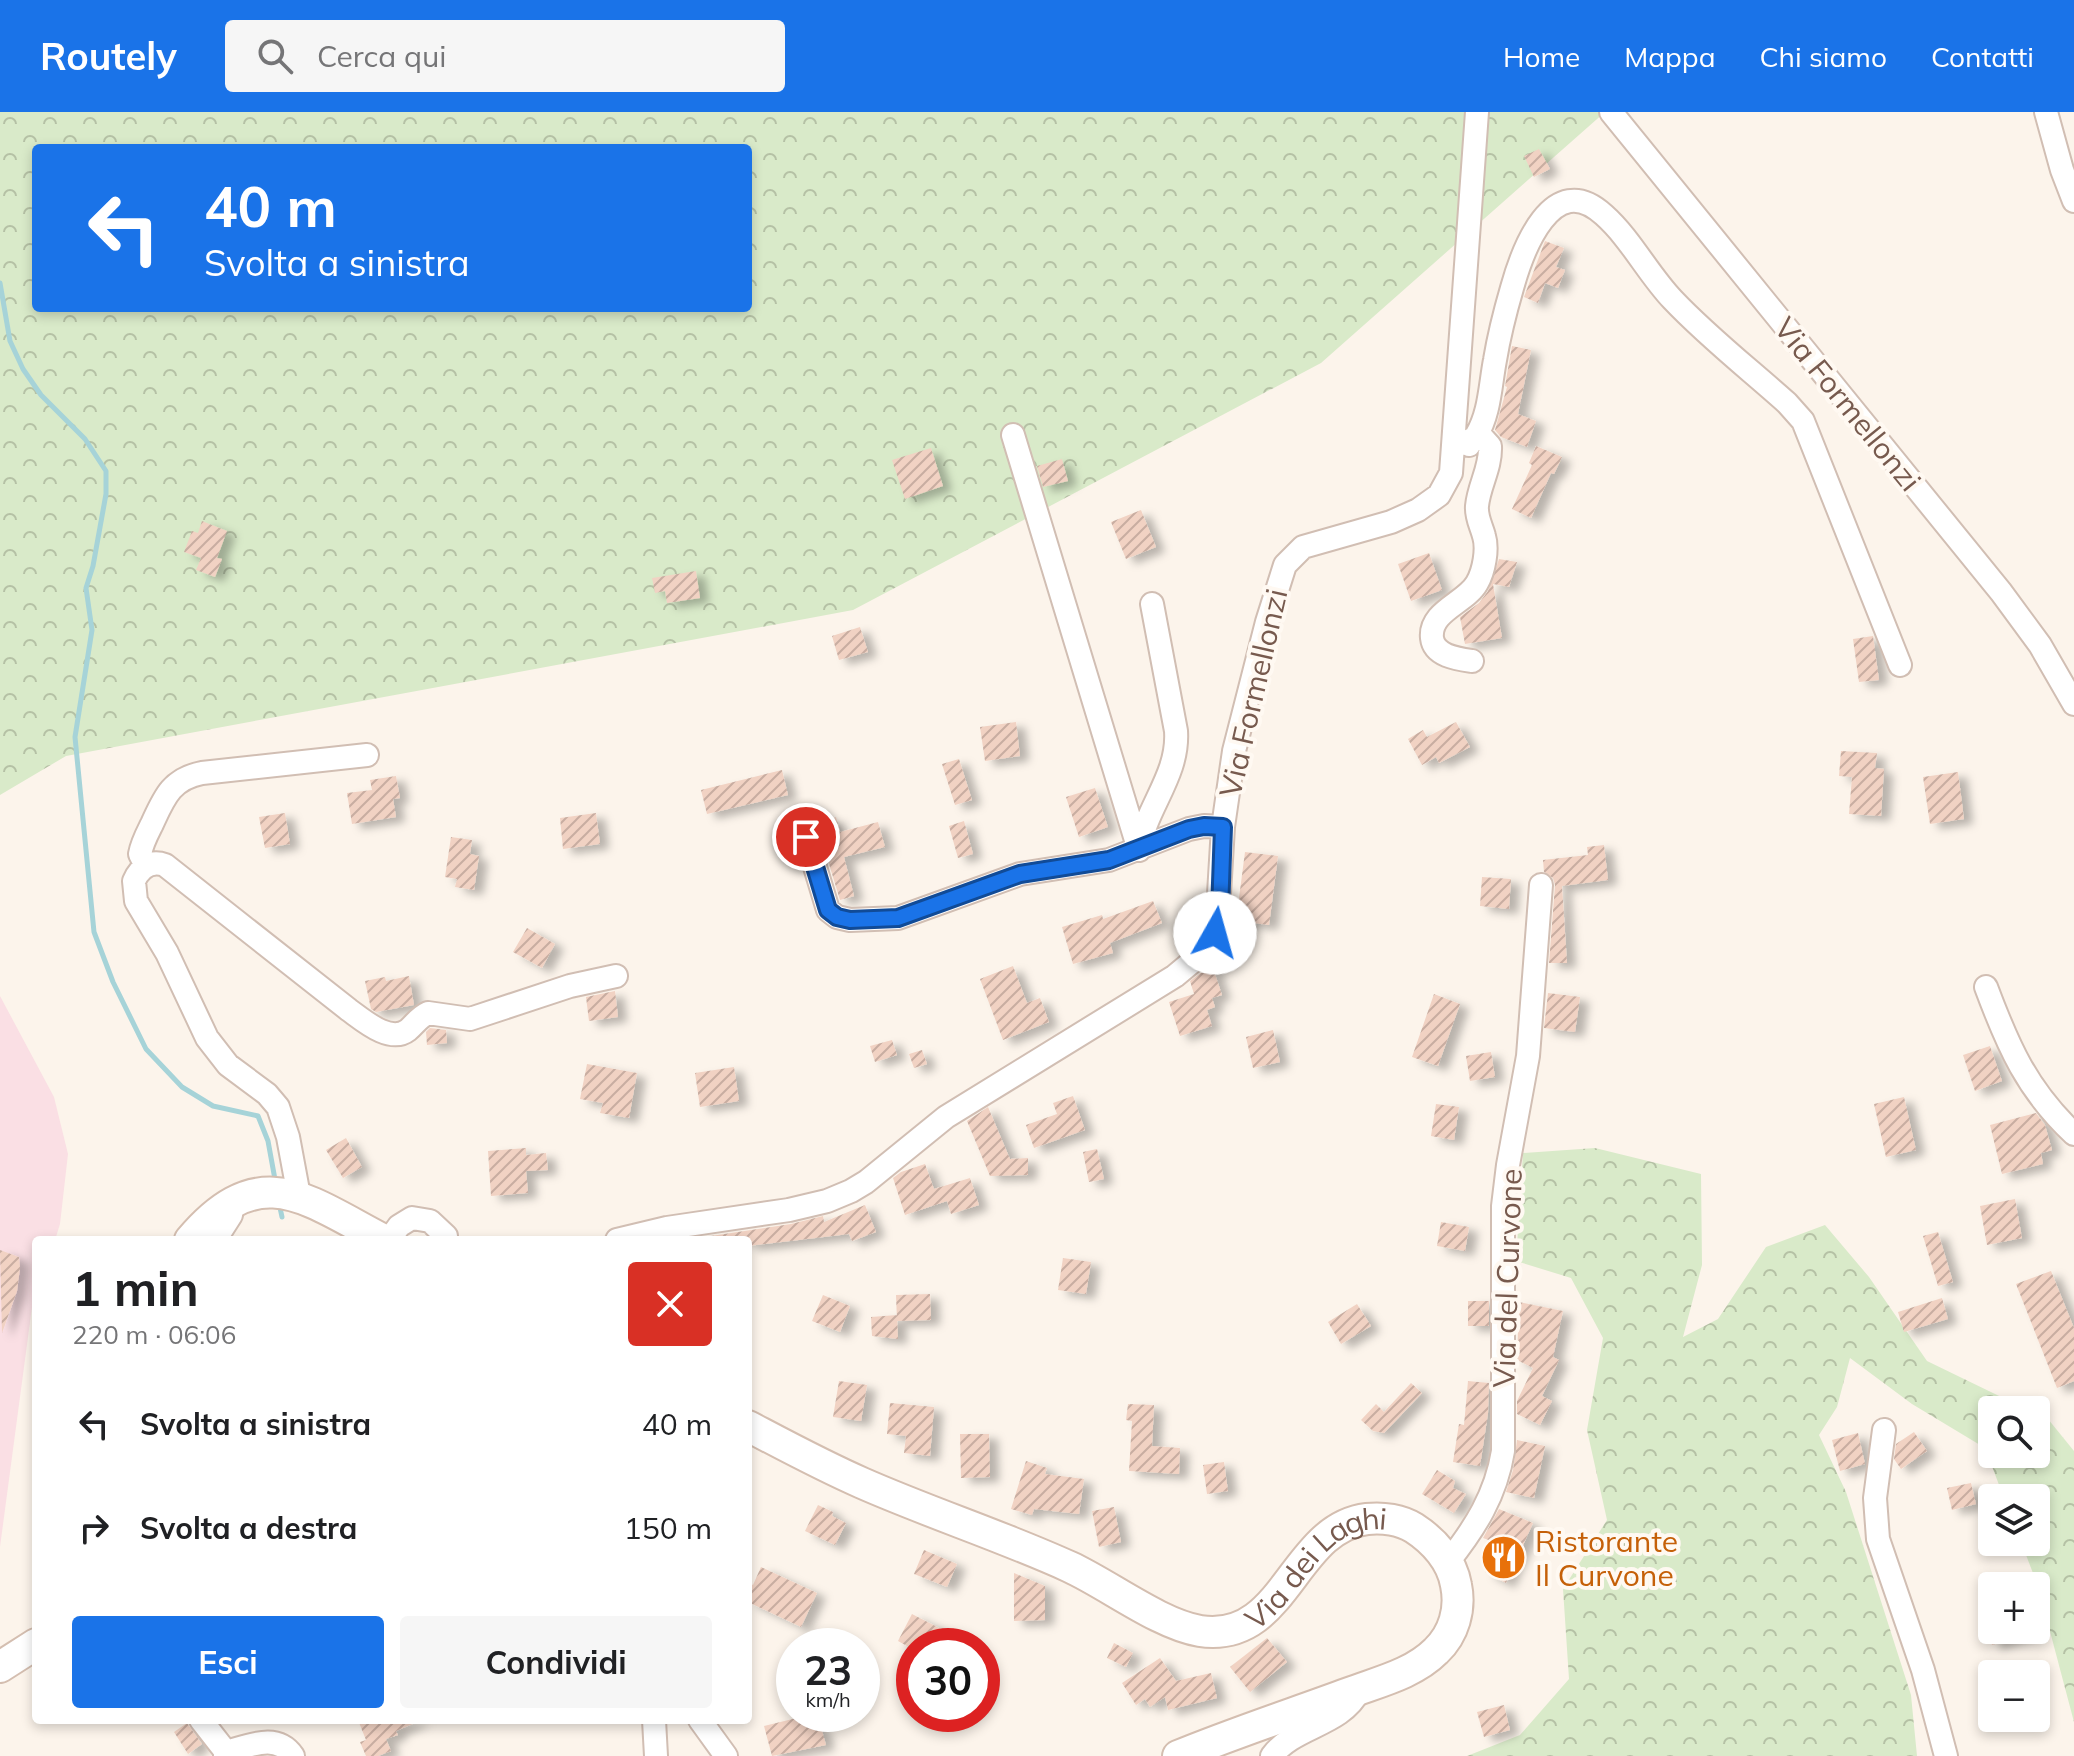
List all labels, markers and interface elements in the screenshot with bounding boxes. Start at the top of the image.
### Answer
search box [225,20,785,92]
text: Routely [40,32,177,80]
icon: search [253,34,297,78]
text: Cerca qui [317,37,446,75]
text: Home [1503,39,1580,74]
text: Mappa [1624,39,1715,74]
text: Chi siamo [1759,39,1887,74]
text: Contatti [1931,39,2034,74]
text: 40 m [204,171,337,241]
icon: left [72,176,176,280]
text: Svolta a sinistra [204,240,470,285]
street label: Via Formellonzi [1766,309,1930,499]
street label: Via Formellonzi [1211,585,1295,801]
pin [772,803,840,871]
icon: arrive [784,815,828,859]
position arrow [1173,891,1257,975]
street label: Via del Curvone [1484,1168,1530,1388]
text: 1 min [72,1258,199,1318]
button: close [628,1262,712,1346]
text: 220 m · 06:06 [72,1318,236,1351]
map controls [1978,1396,2050,1732]
button: search [1978,1396,2050,1468]
icon: left [72,1402,116,1446]
text: Svolta a sinistra [140,1405,371,1443]
text: 40 m [642,1405,712,1443]
button: layers [1978,1484,2050,1556]
street label: Via dei Laghi [1237,1499,1388,1638]
icon: right [72,1506,116,1550]
text: Svolta a destra [140,1509,357,1547]
text: 150 m [624,1509,712,1547]
place label: Ristorante Il Curvone [1535,1522,1678,1594]
restaurant icon: Ristorante Il Curvone [1480,1534,1528,1582]
button: + [1978,1572,2050,1644]
button: Esci [72,1616,384,1708]
button: Condividi [400,1616,712,1708]
speed limit sign: 30 [896,1628,1000,1732]
text: 23 [804,1645,852,1695]
button: − [1978,1660,2050,1732]
text: km/h [805,1687,851,1712]

